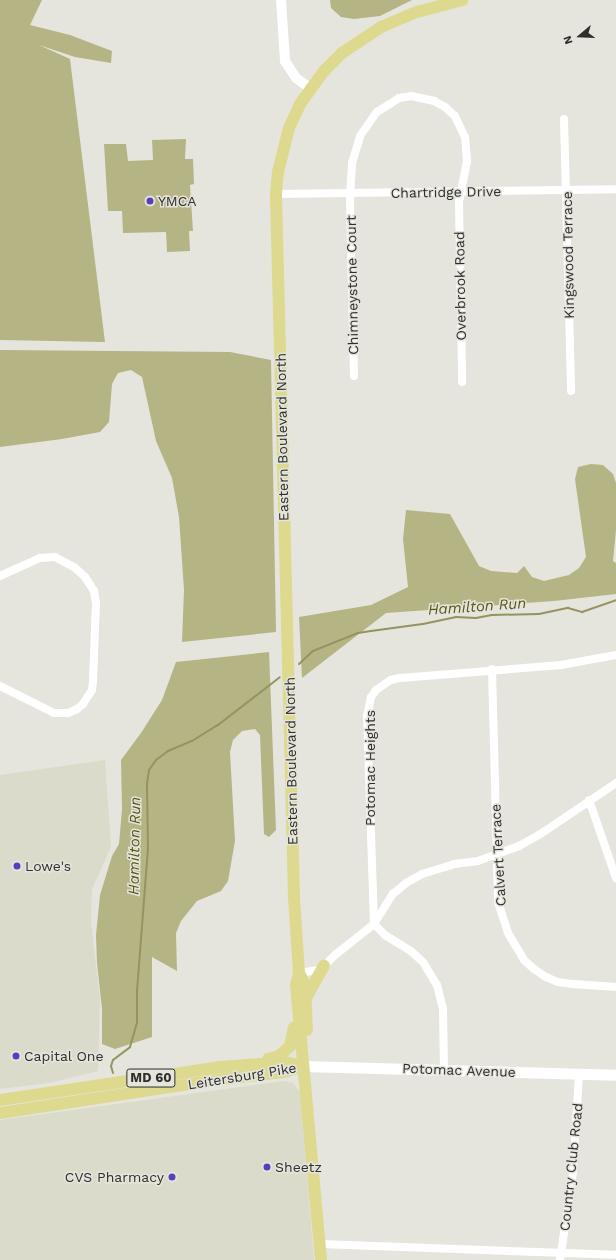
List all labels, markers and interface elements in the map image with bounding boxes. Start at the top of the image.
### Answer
north arrow [560,16,600,56]
text: N [561,34,576,46]
street label: Chartridge Drive [391,183,501,201]
street label: Kingswood Terrace [558,191,578,319]
place label: YMCA [158,193,197,209]
marker: YMCA [145,196,155,206]
street label: Chimneystone Court [342,215,362,355]
street label: Overbrook Road [451,231,469,341]
street label: Eastern Boulevard North [272,353,292,521]
water label: Hamilton Run [427,595,527,619]
street label: Eastern Boulevard North [281,677,301,845]
street label: Potomac Heights [362,710,378,826]
water label: Hamilton Run [125,797,145,895]
street label: Calvert Terrace [487,803,509,907]
place label: Lowe's [25,858,71,874]
marker: Lowe's [12,861,22,871]
place label: Capital One [24,1048,104,1064]
marker: Capital One [11,1051,21,1061]
street label: Leitersburg Pike [186,1059,298,1093]
street label: Potomac Avenue [402,1060,516,1080]
road number: MD 60 [126,1067,176,1089]
street label: Country Club Road [556,1102,586,1232]
place label: Sheetz [275,1159,322,1175]
marker: Sheetz [262,1162,272,1172]
place label: CVS Pharmacy [65,1169,164,1185]
marker: CVS Pharmacy [167,1172,177,1182]

